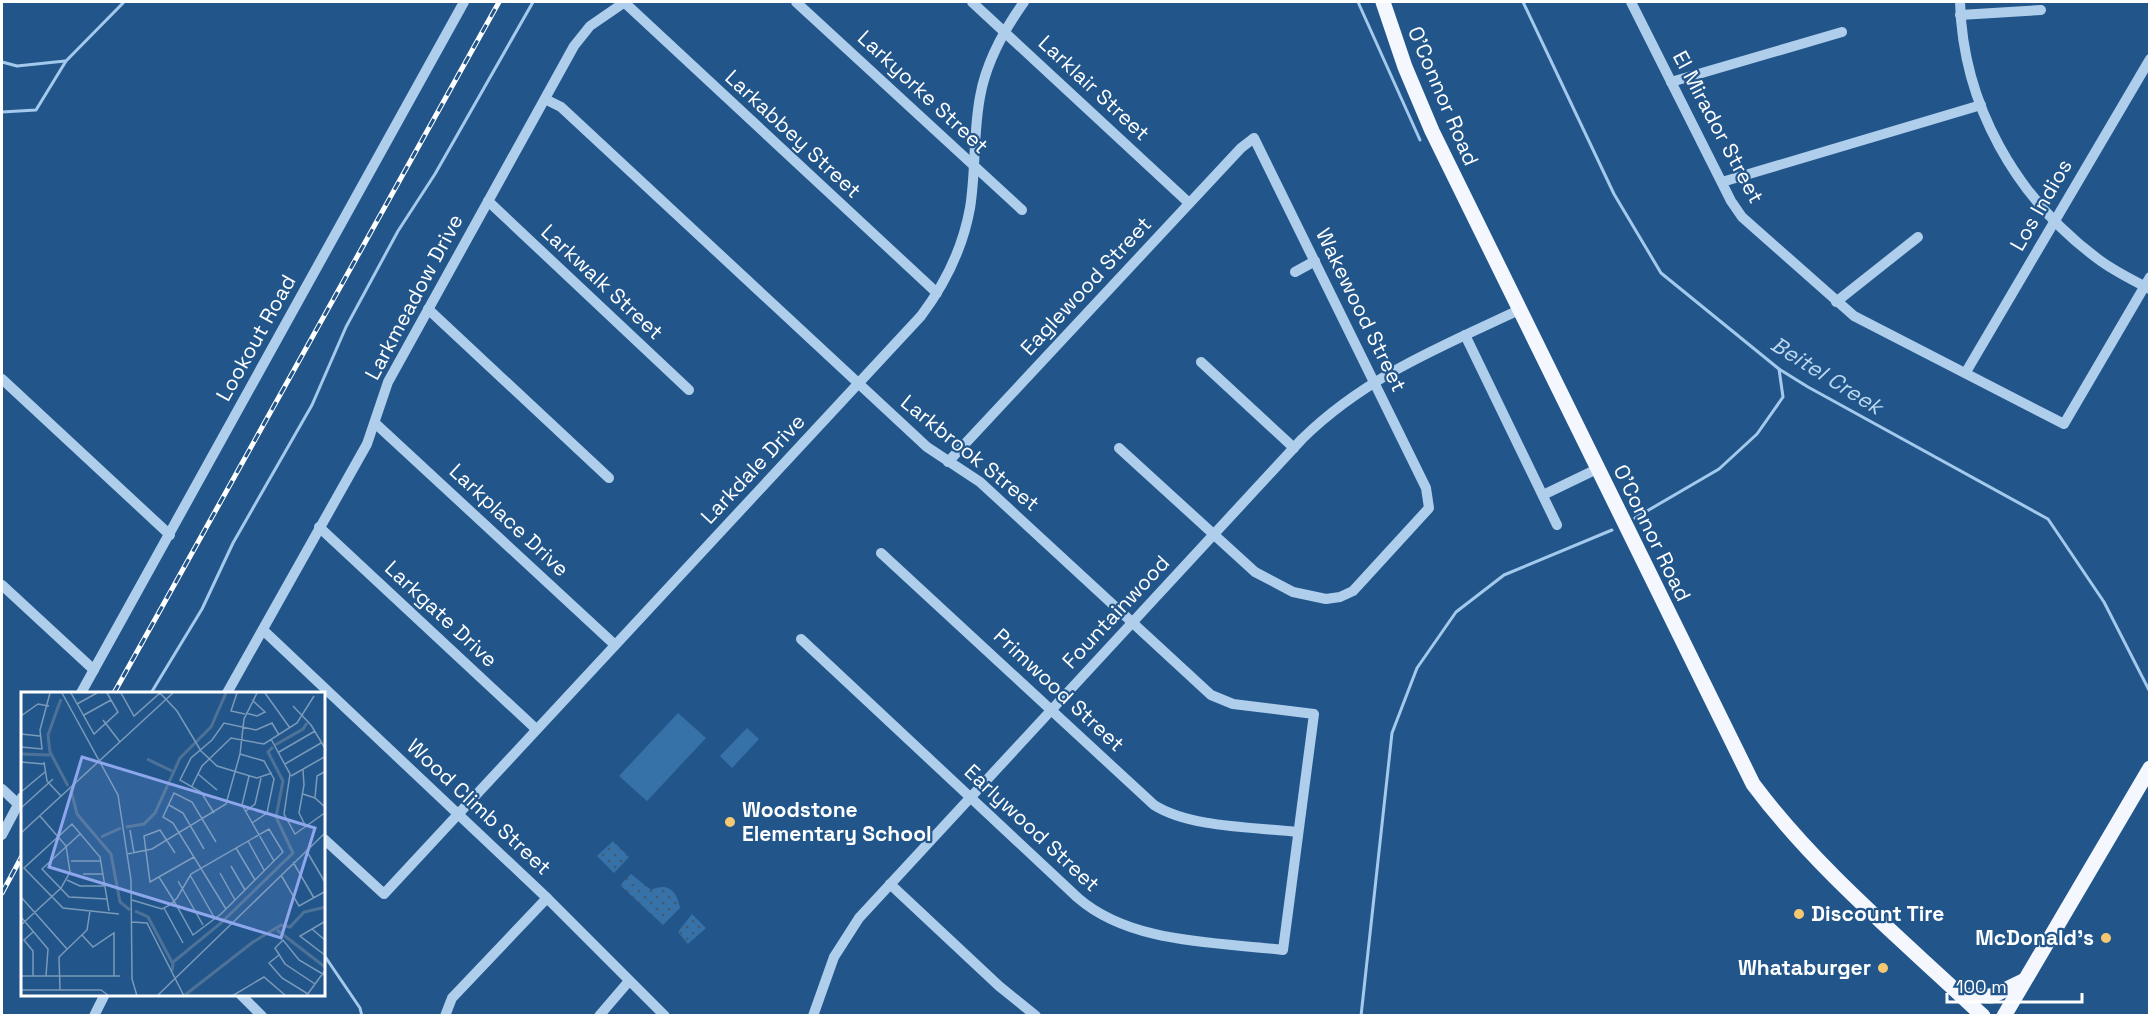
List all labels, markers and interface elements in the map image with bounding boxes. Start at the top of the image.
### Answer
street label: O'Connor Road [1402,22,1485,170]
street label: Larkyorke Street [852,24,994,159]
street label: Larklair Street [1033,29,1156,146]
street label: El Mirador Street [1667,46,1770,208]
street label: Larkabbey Street [720,64,867,204]
street label: Los Indios [2003,154,2078,255]
street label: Larkmeadow Drive [358,209,469,384]
street label: Eaglewood Street [1014,211,1157,361]
street label: Larkwalk Street [536,218,669,345]
street label: Wakewood Street [1310,223,1413,396]
street label: Lookout Road [210,270,301,406]
water label: Beitel Creek [1766,330,1890,422]
street label: Larkbrook Street [896,388,1045,517]
street label: Larkdale Drive [695,408,811,529]
street label: Larkplace Drive [444,457,575,582]
street label: O'Connor Road [1608,460,1697,606]
street label: Fountainwood [1056,549,1175,674]
street label: Larkgate Drive [379,554,503,673]
street label: Primwood Street [988,622,1130,757]
inset map [21,692,326,996]
street label: Wood Climb Street [401,733,557,881]
street label: Earlywood Street [959,758,1106,897]
place label: Woodstone Elementary School [742,796,932,847]
marker: Woodstone Elementary School [723,815,737,829]
place label: Discount Tire [1811,900,1944,927]
marker: Discount Tire [1792,907,1806,921]
place label: McDonald's [1975,924,2094,951]
marker: McDonald's [2099,931,2113,945]
place label: Whataburger [1738,954,1871,981]
marker: Whataburger [1876,961,1890,975]
scale bar [1947,966,2082,1004]
text: 100 m [1956,975,2007,998]

